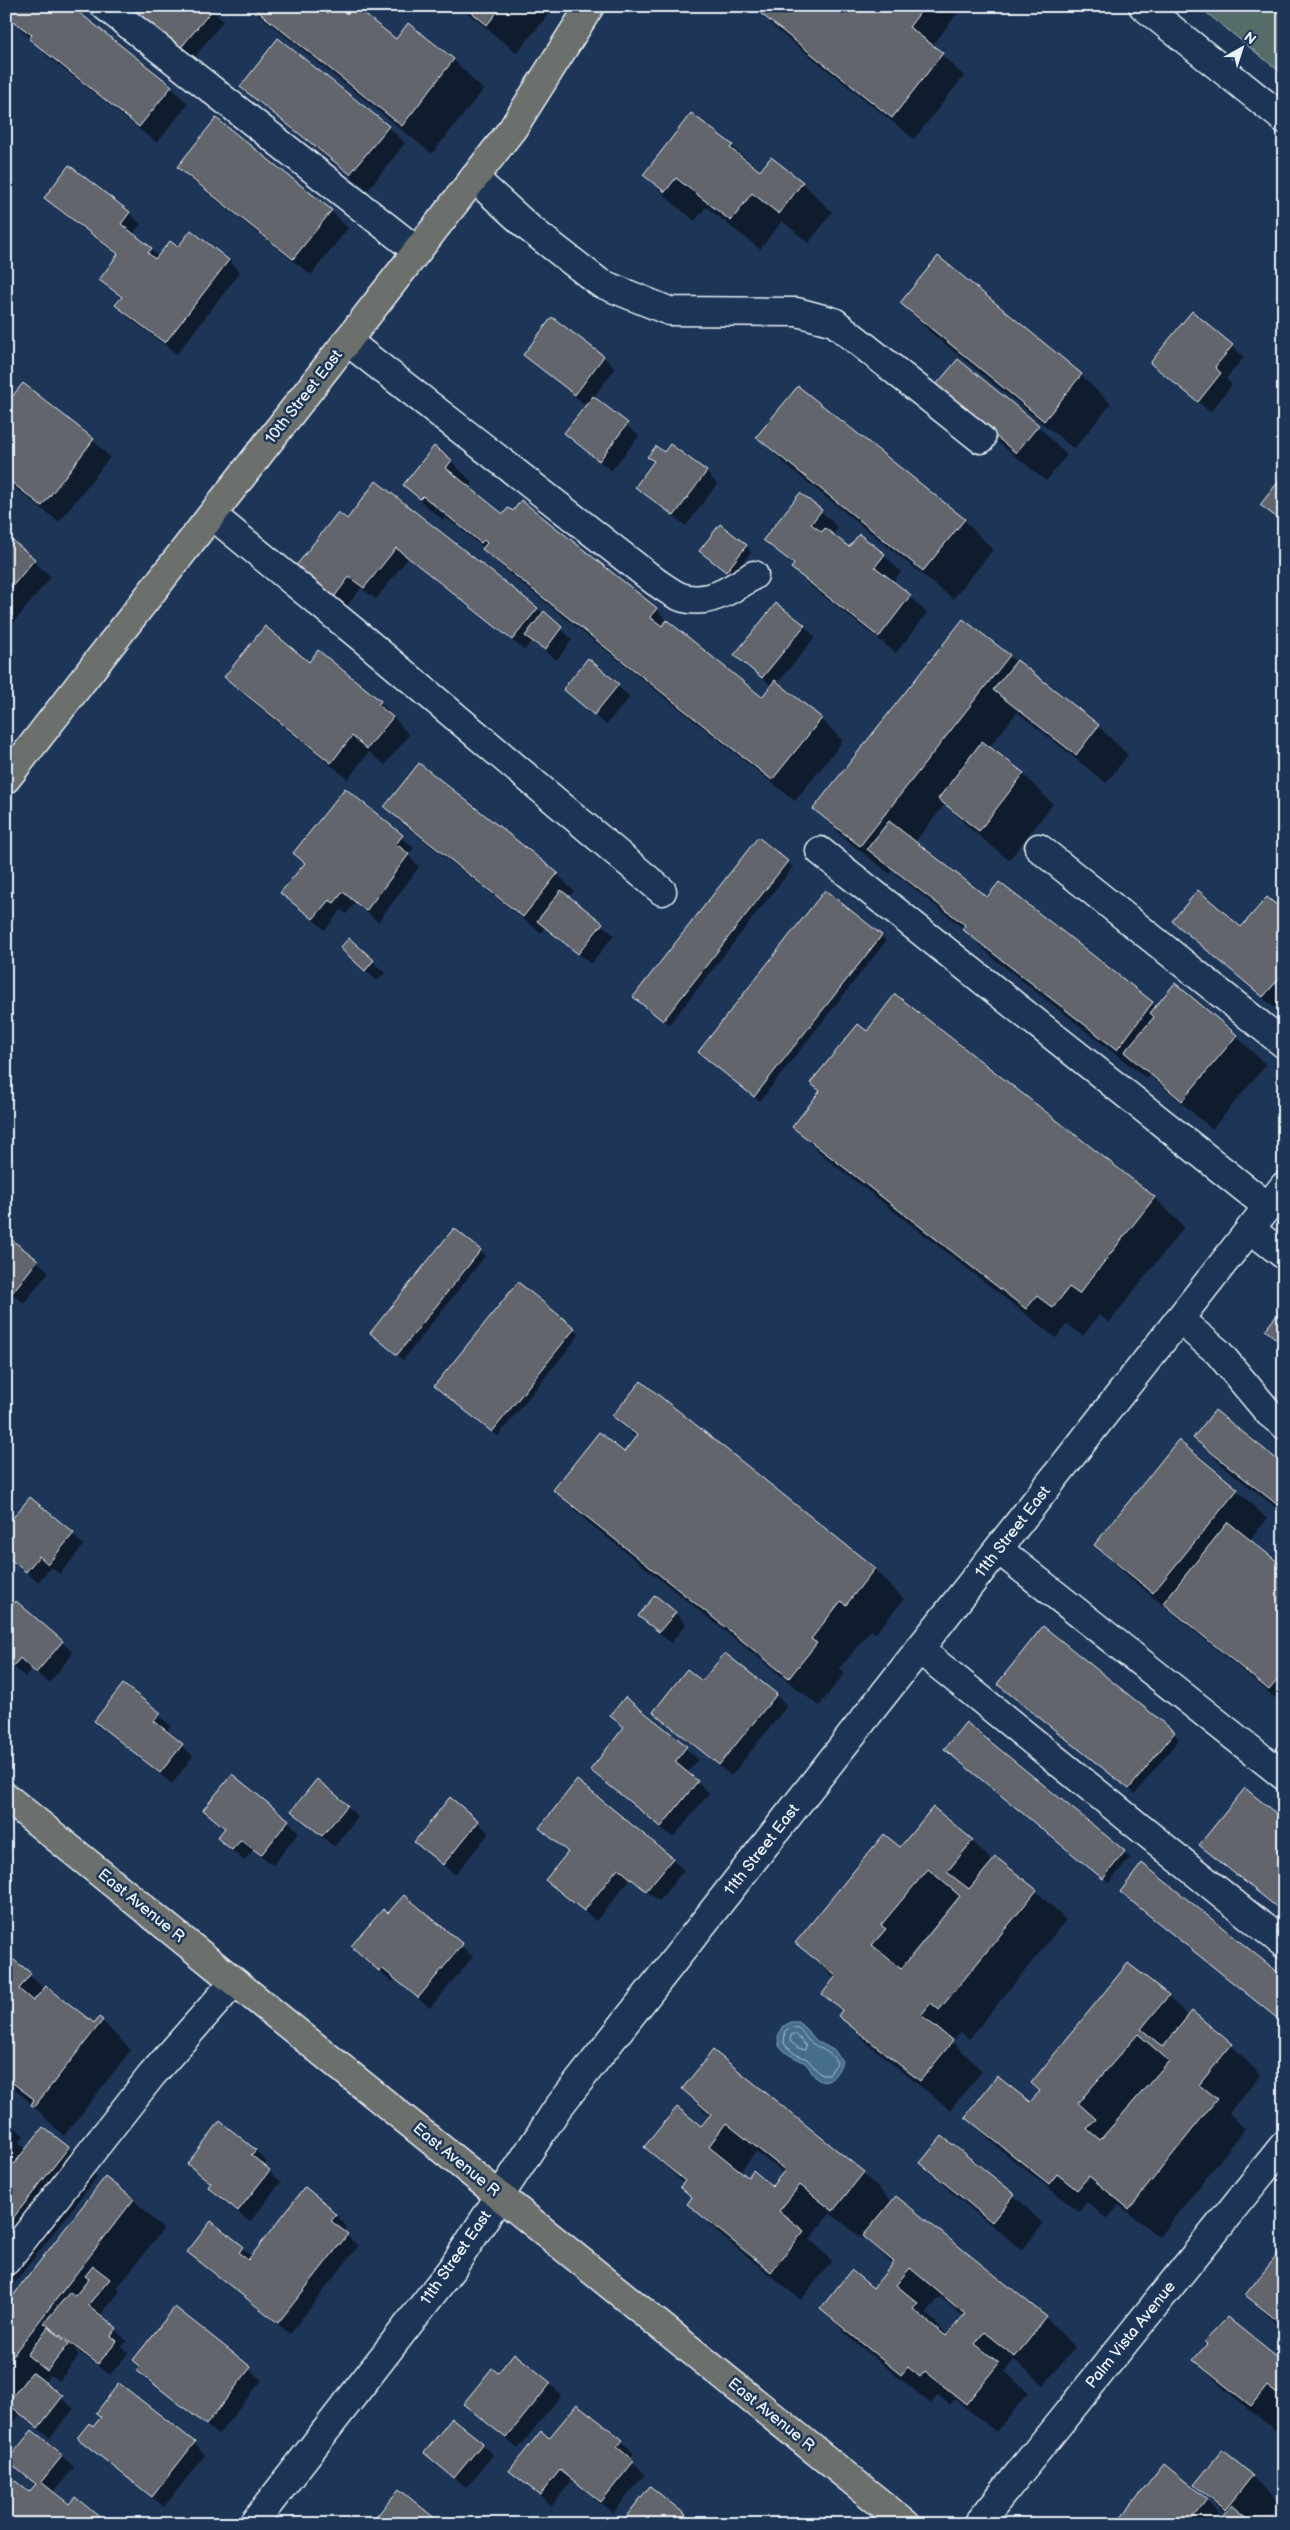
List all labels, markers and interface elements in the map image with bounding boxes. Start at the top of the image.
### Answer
north arrow [1218,22,1268,72]
text: N [1240,28,1259,48]
street label: 10th Street East [261,346,347,448]
street label: 11th Street East [971,1482,1055,1582]
street label: 11th Street East [720,1800,804,1900]
street label: East Avenue R [94,1865,188,1947]
street label: East Avenue R [409,2119,503,2201]
street label: 11th Street East [416,2207,496,2309]
street label: Palm Vista Avenue [1082,2277,1180,2392]
street label: East Avenue R [724,2374,818,2456]

